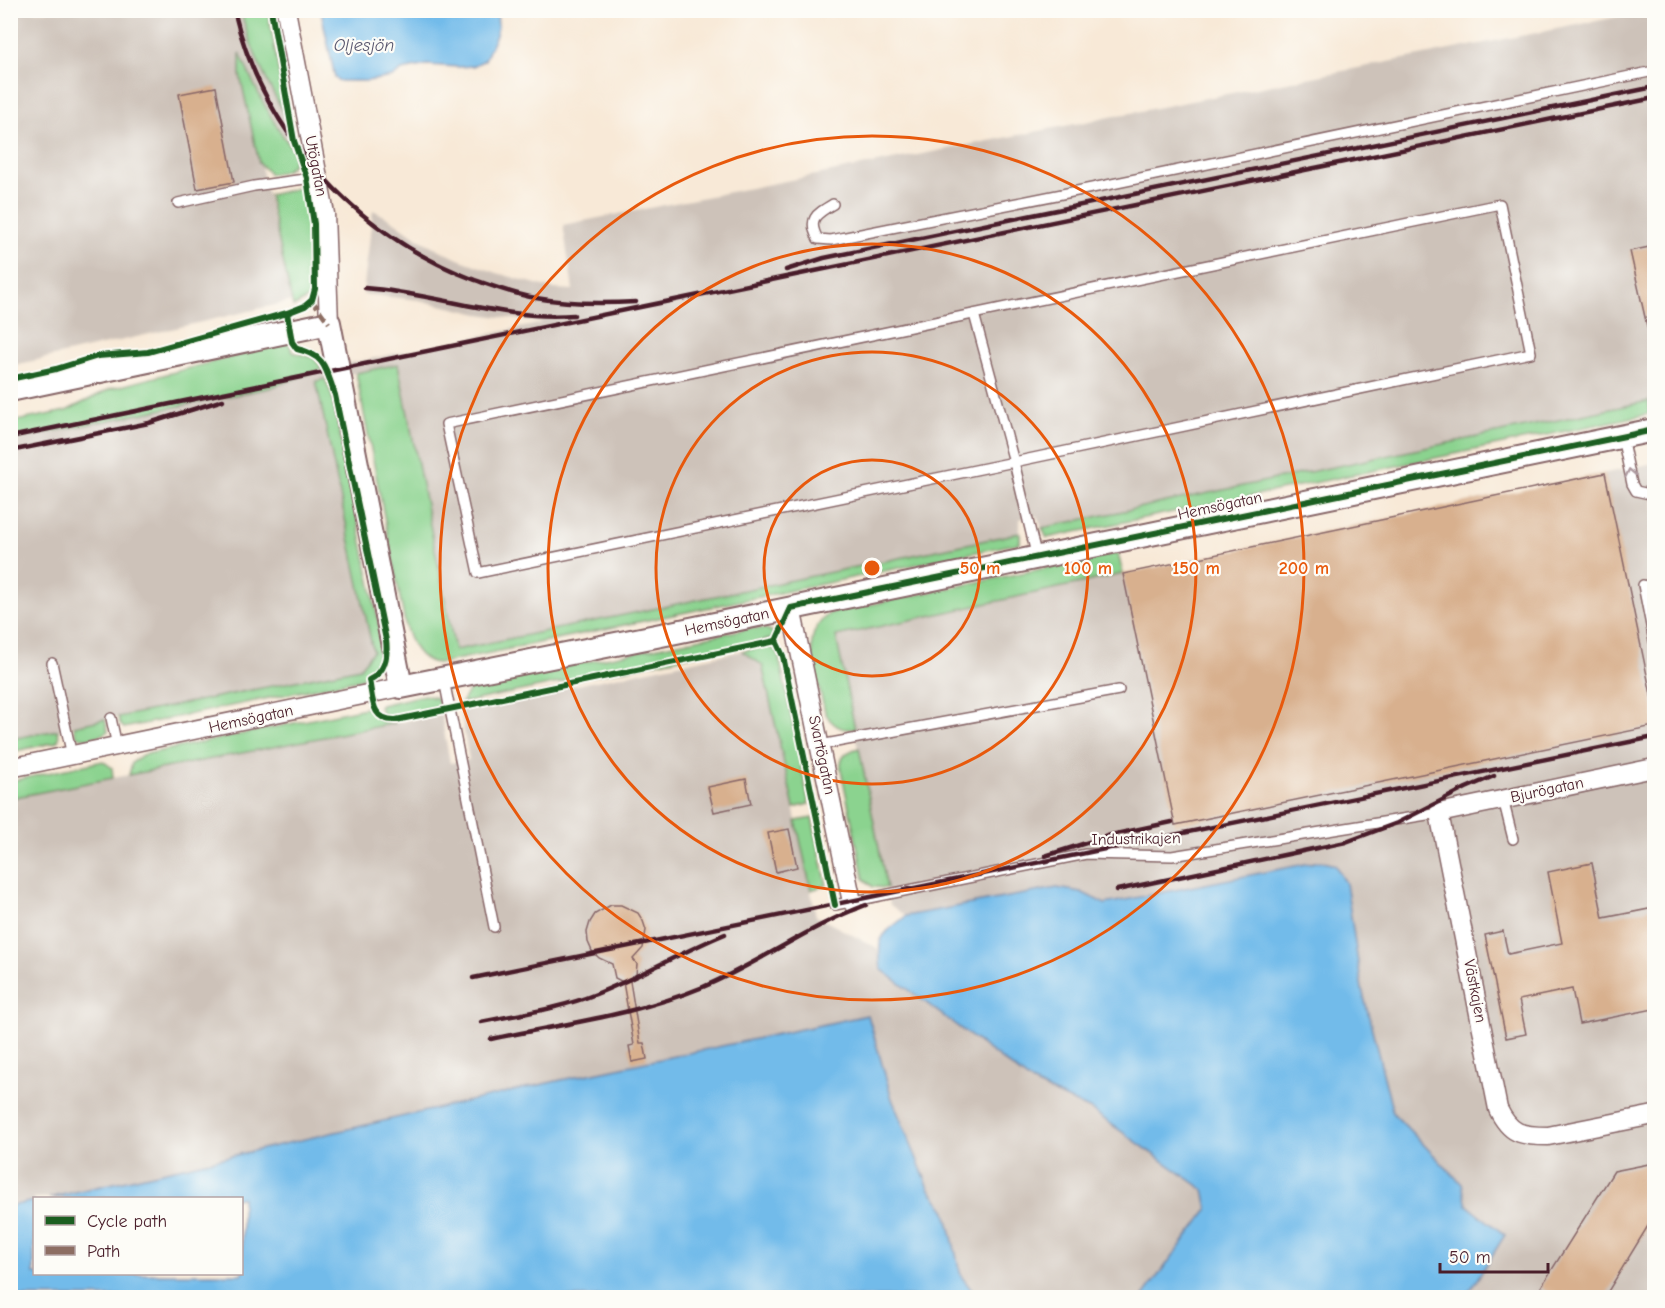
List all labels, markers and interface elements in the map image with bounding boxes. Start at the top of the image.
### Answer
water label: Oljesjön [334,35,394,56]
street label: Utögatan [301,134,331,198]
one-way arrow [1624,469,1637,479]
street label: Hemsögatan [1176,488,1264,524]
centre of rings [862,558,882,578]
text: 50 m [960,558,1000,579]
text: 100 m [1064,558,1112,579]
text: 150 m [1172,558,1220,579]
text: 200 m [1279,558,1329,579]
street label: Hemsögatan [683,604,771,640]
street label: Hemsögatan [207,701,295,737]
street label: Svartögatan [805,714,839,796]
street label: Bjurögatan [1509,773,1585,807]
street label: Industrikajen [1091,829,1181,849]
street label: Västkajen [1460,958,1490,1024]
legend [33,1197,243,1275]
text: Cycle path [87,1211,167,1232]
scale bar [1440,1236,1548,1274]
text: Path [87,1241,120,1262]
text: 50 m [1449,1247,1491,1268]

